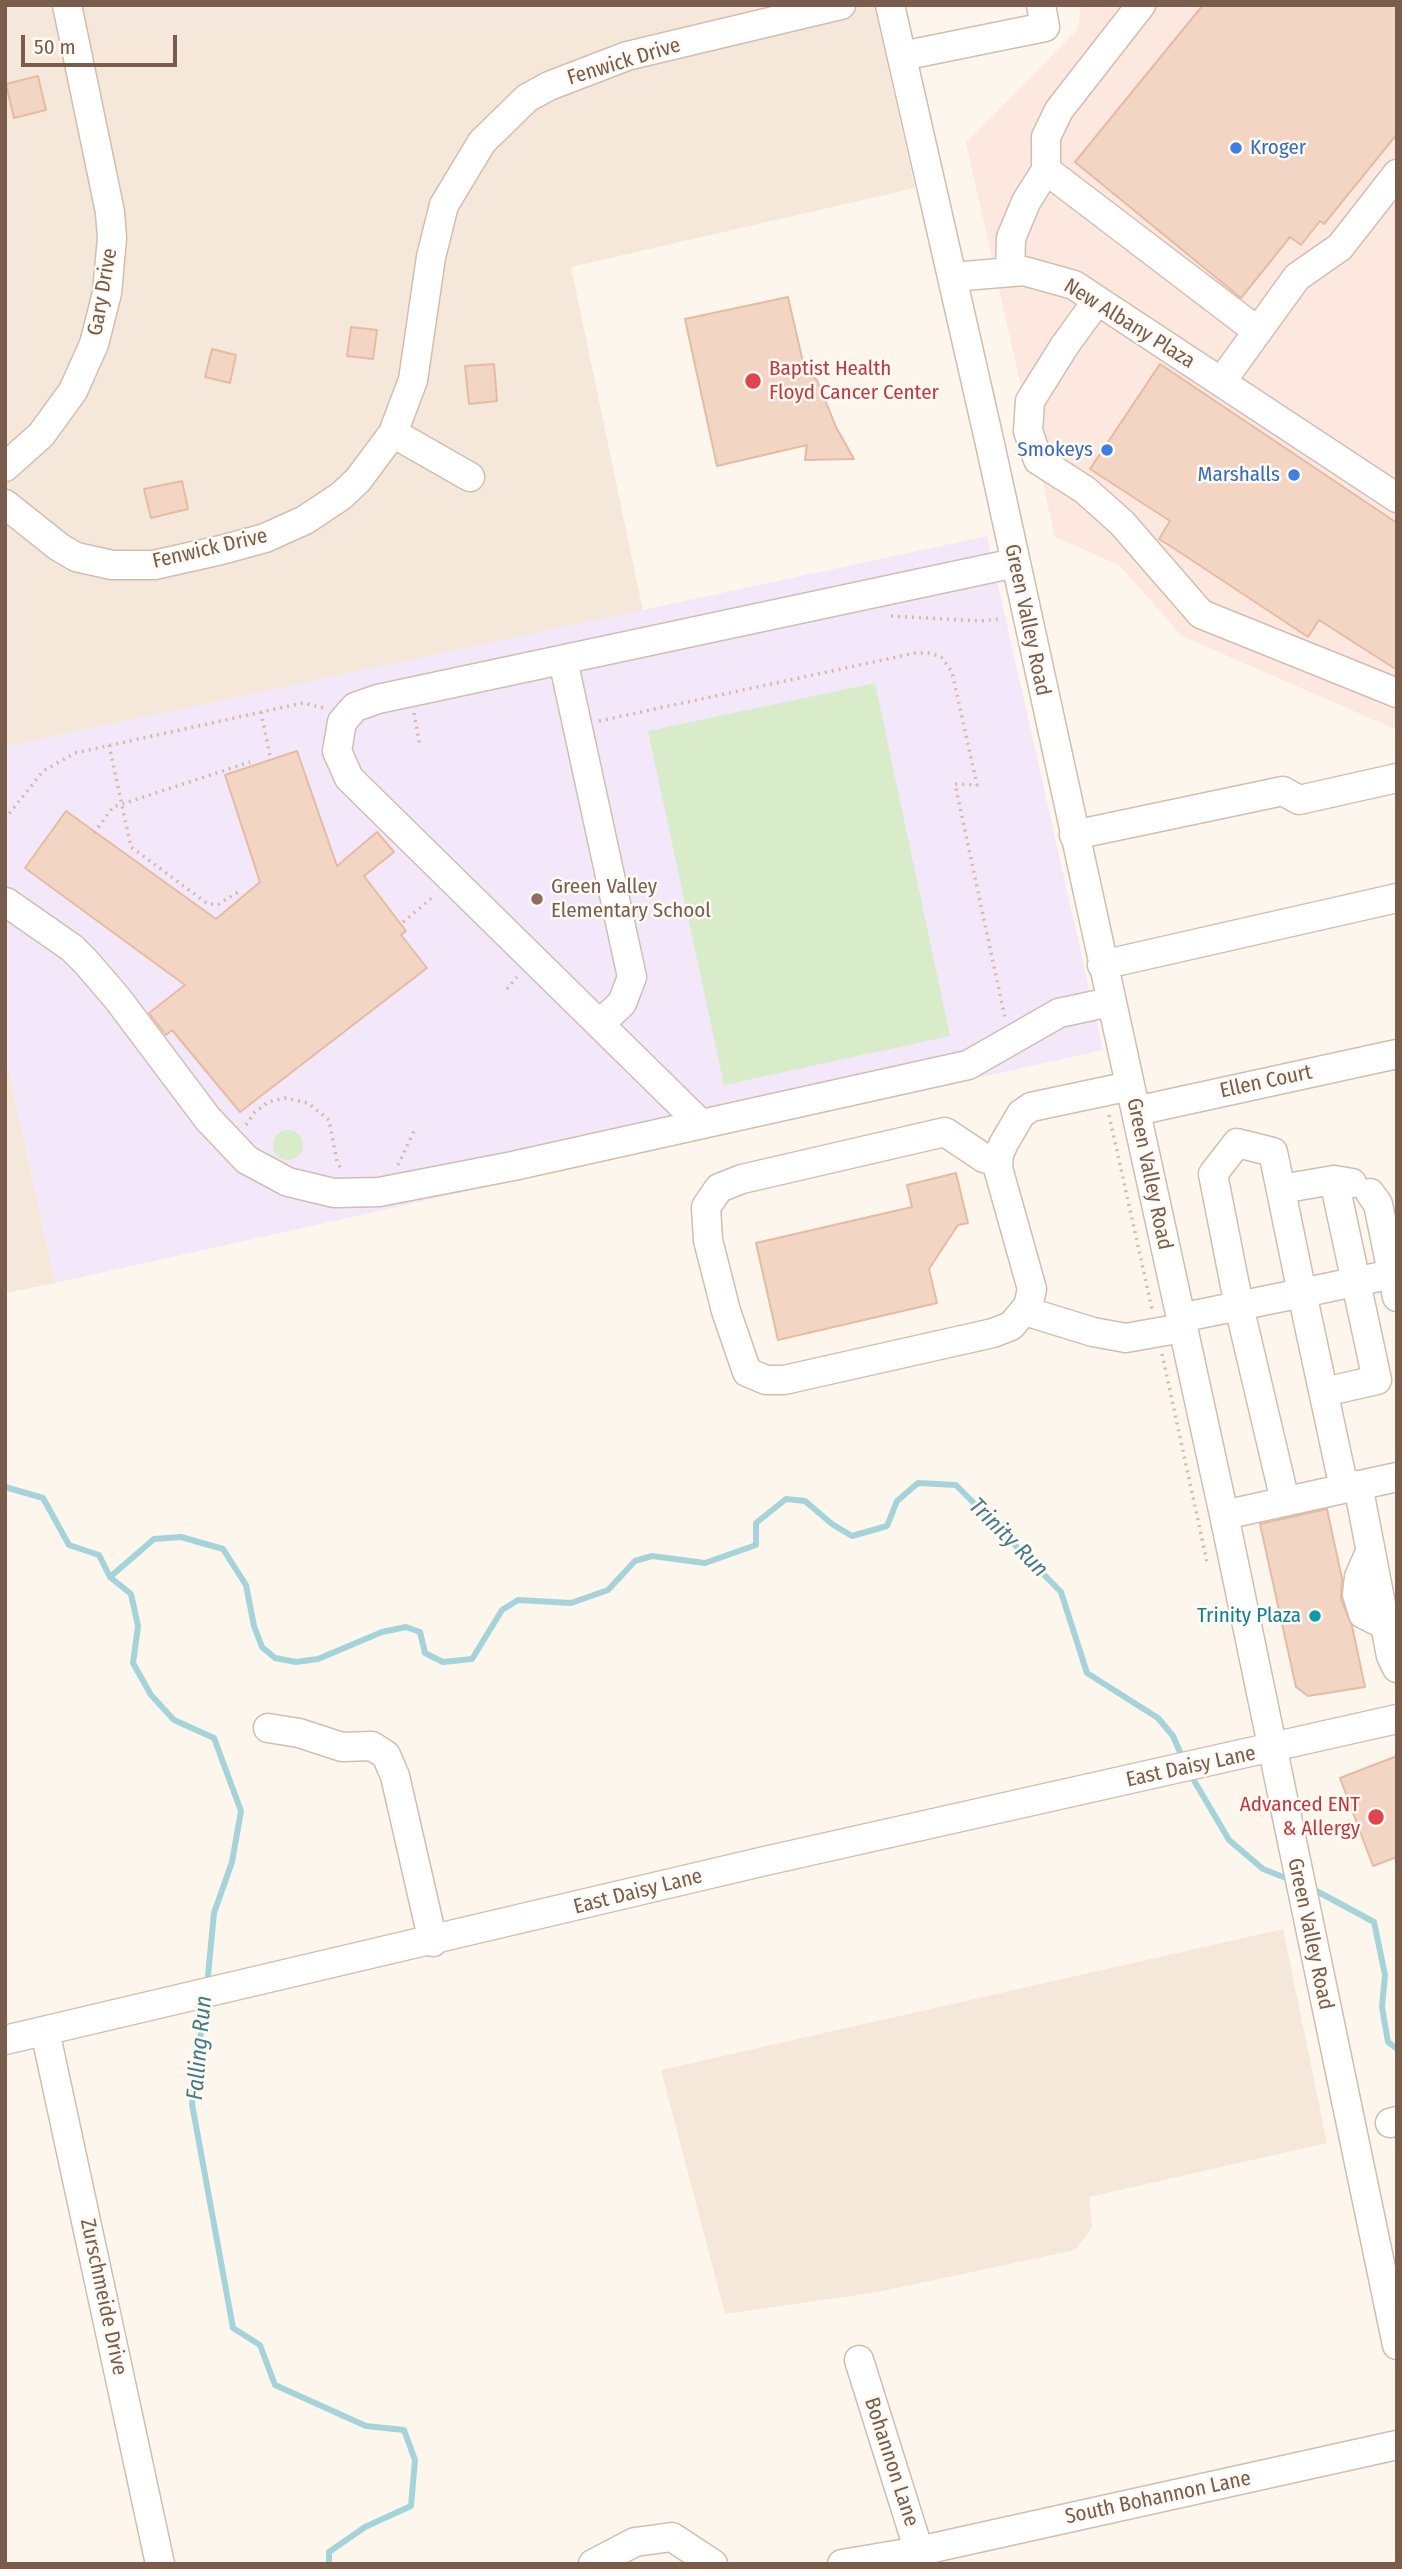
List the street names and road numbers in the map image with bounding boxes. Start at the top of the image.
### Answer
street label: Fenwick Drive [564,33,684,91]
street label: Gary Drive [83,246,123,338]
street label: New Albany Plaza [1059,274,1199,374]
street label: Fenwick Drive [150,524,270,574]
street label: Green Valley Road [999,542,1055,698]
street label: Ellen Court [1218,1060,1314,1104]
street label: Green Valley Road [1121,1096,1177,1252]
street label: East Daisy Lane [1124,1741,1258,1793]
street label: Green Valley Road [1282,1856,1338,2012]
street label: East Daisy Lane [571,1864,705,1920]
street label: Zurschmeide Drive [74,2216,132,2378]
street label: Bohannon Lane [858,2394,924,2530]
street label: South Bohannon Lane [1063,2466,1253,2530]

